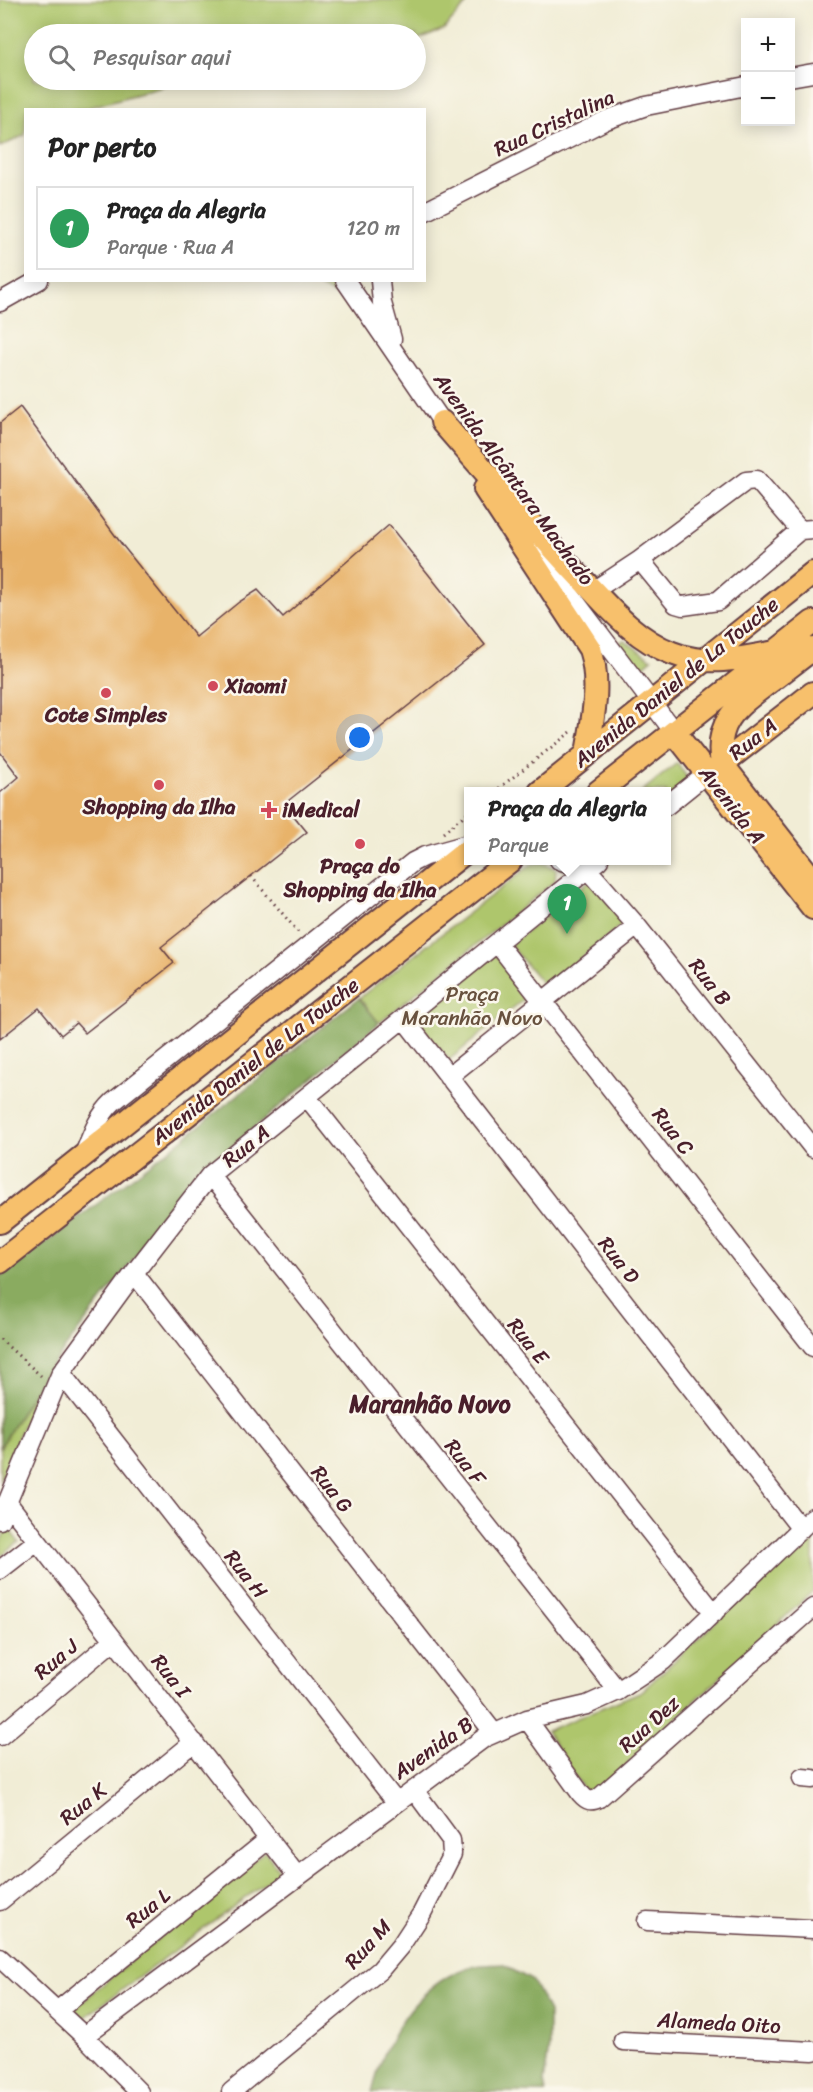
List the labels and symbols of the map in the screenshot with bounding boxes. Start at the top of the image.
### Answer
street label: Rua Cristalina [487,78,621,168]
street label: Avenida Alcântara Machado [423,363,605,594]
street label: Avenida Daniel de La Touche [564,586,788,778]
place label: Xiaomi [223,667,287,705]
marker: Xiaomi [206,679,220,693]
marker: Cote Simples [99,686,113,700]
place label: Cote Simples [44,696,167,734]
street label: Rua A [720,707,786,771]
your location [345,723,374,752]
street label: Avenida A [688,756,775,853]
marker: Shopping da Ilha [152,778,166,792]
place label: Shopping da Ilha [81,788,236,826]
place label: iMedical [282,791,361,829]
marker: iMedical [260,801,278,819]
marker: Praça do Shopping da Ilha [353,837,367,851]
place label: Praça do Shopping da Ilha [282,847,437,909]
pin: 1 [548,884,586,934]
street label: Rua B [679,949,741,1015]
street label: Avenida Daniel de La Touche [141,967,368,1156]
park label: Praça Maranhão Novo [401,975,543,1037]
street label: Rua C [642,1098,704,1164]
street label: Rua A [213,1114,279,1178]
street label: Rua D [588,1228,650,1293]
street label: Rua E [497,1309,560,1374]
district label: Maranhão Novo [348,1383,511,1425]
street label: Rua F [434,1430,497,1495]
street label: Rua G [301,1456,363,1522]
street label: Rua H [214,1541,278,1607]
street label: Rua J [25,1628,88,1690]
street label: Rua I [141,1645,202,1708]
street label: Rua Dez [609,1685,689,1762]
street label: Avenida B [384,1706,481,1790]
street label: Rua K [51,1772,116,1835]
street label: Rua L [117,1877,179,1938]
street label: Rua M [334,1910,402,1978]
street label: Alameda Oito [655,2001,782,2045]

